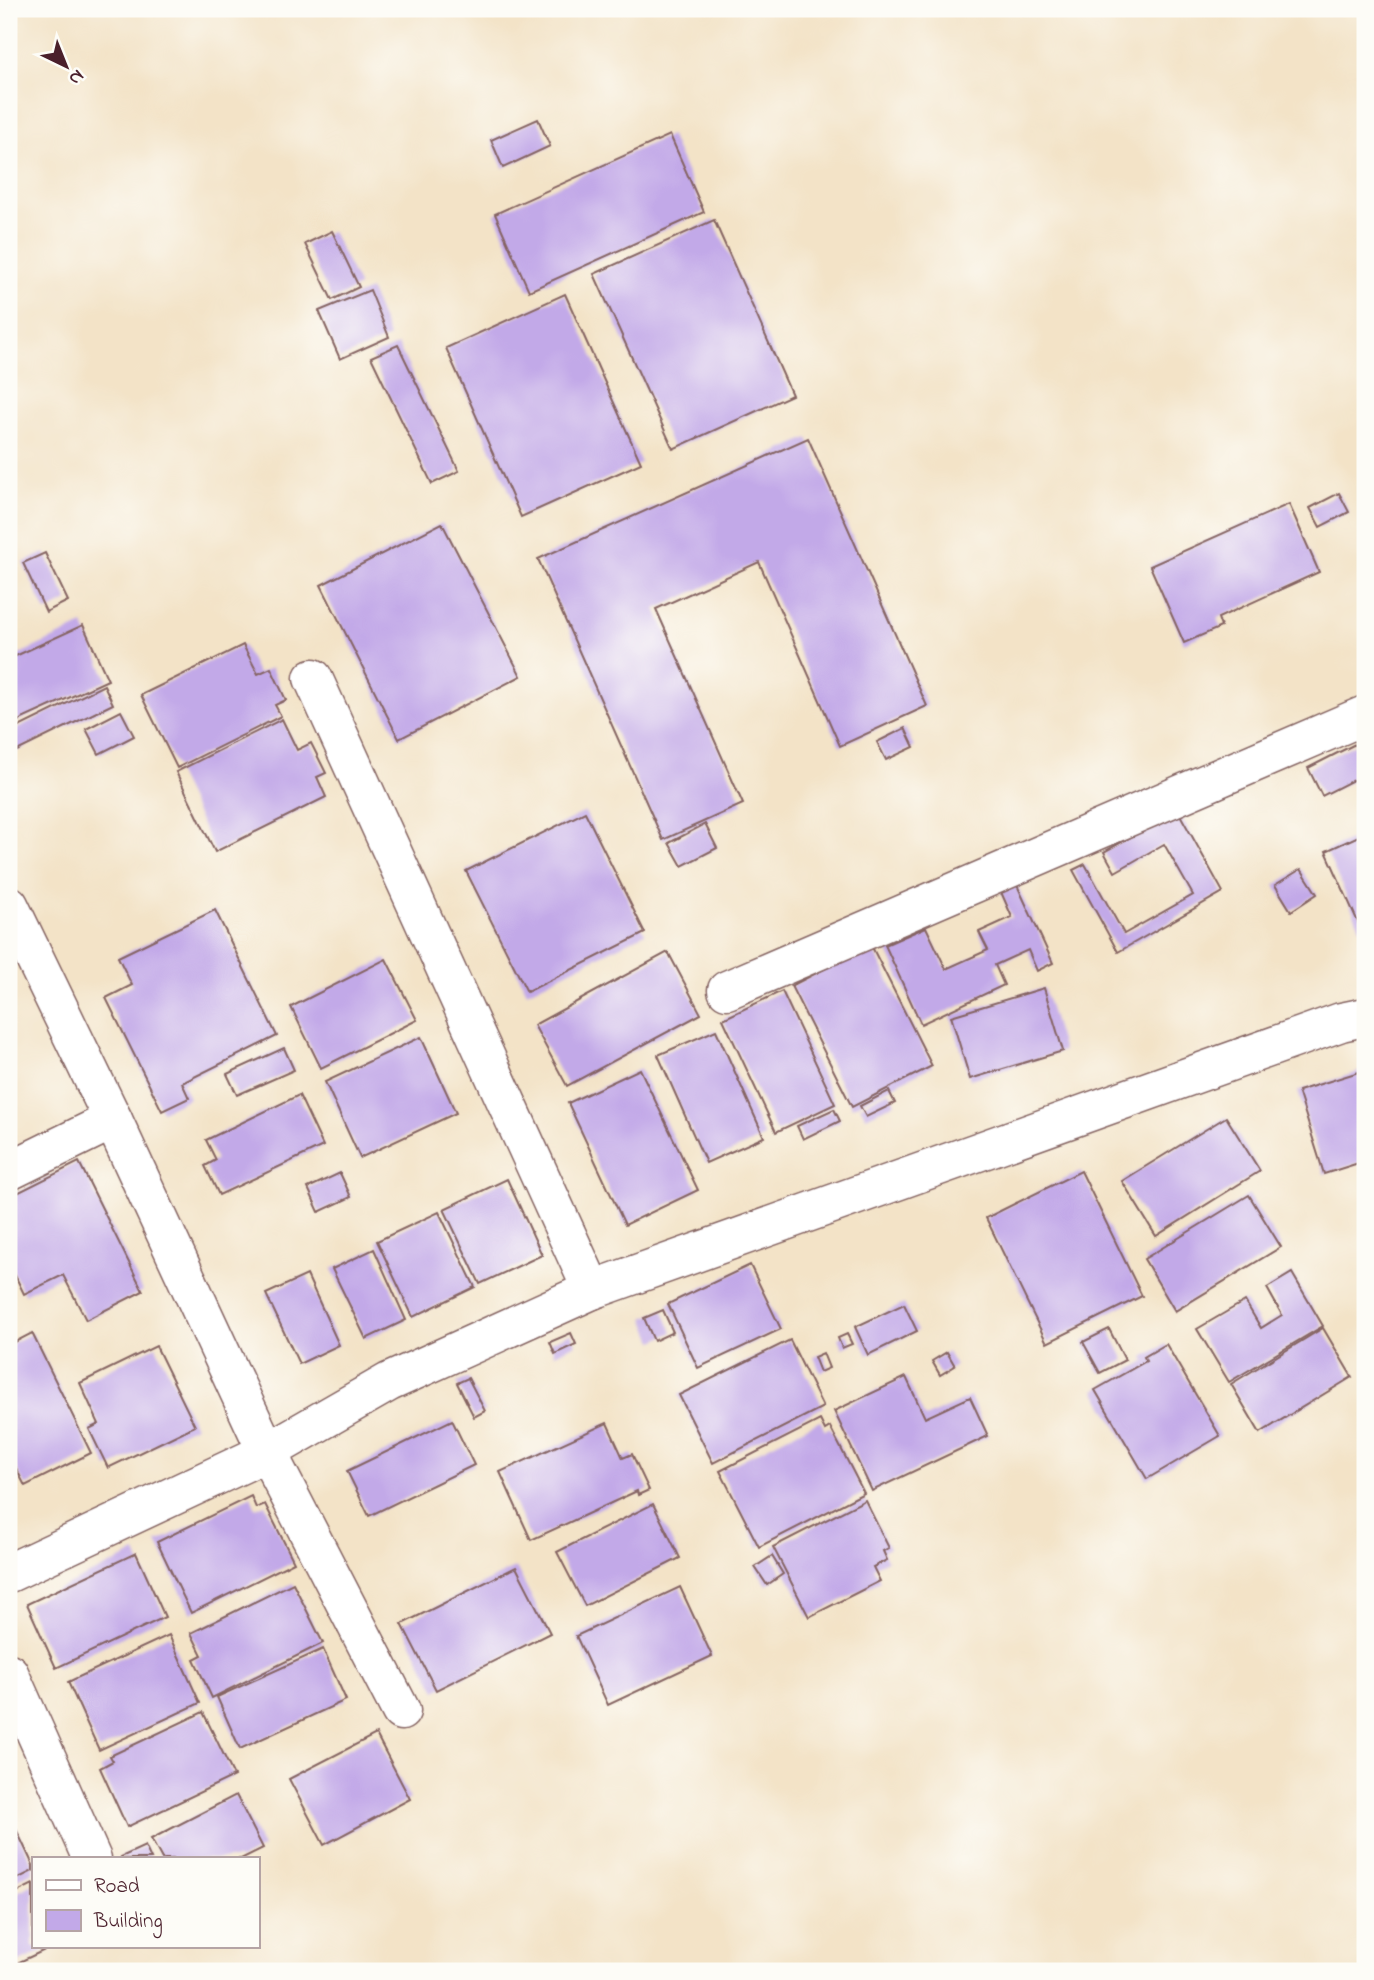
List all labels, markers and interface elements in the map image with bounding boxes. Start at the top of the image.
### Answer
north arrow [32,32,102,102]
text: N [62,62,90,91]
legend [32,1857,259,1948]
text: Road [94,1872,140,1902]
text: Building [93,1907,163,1939]

